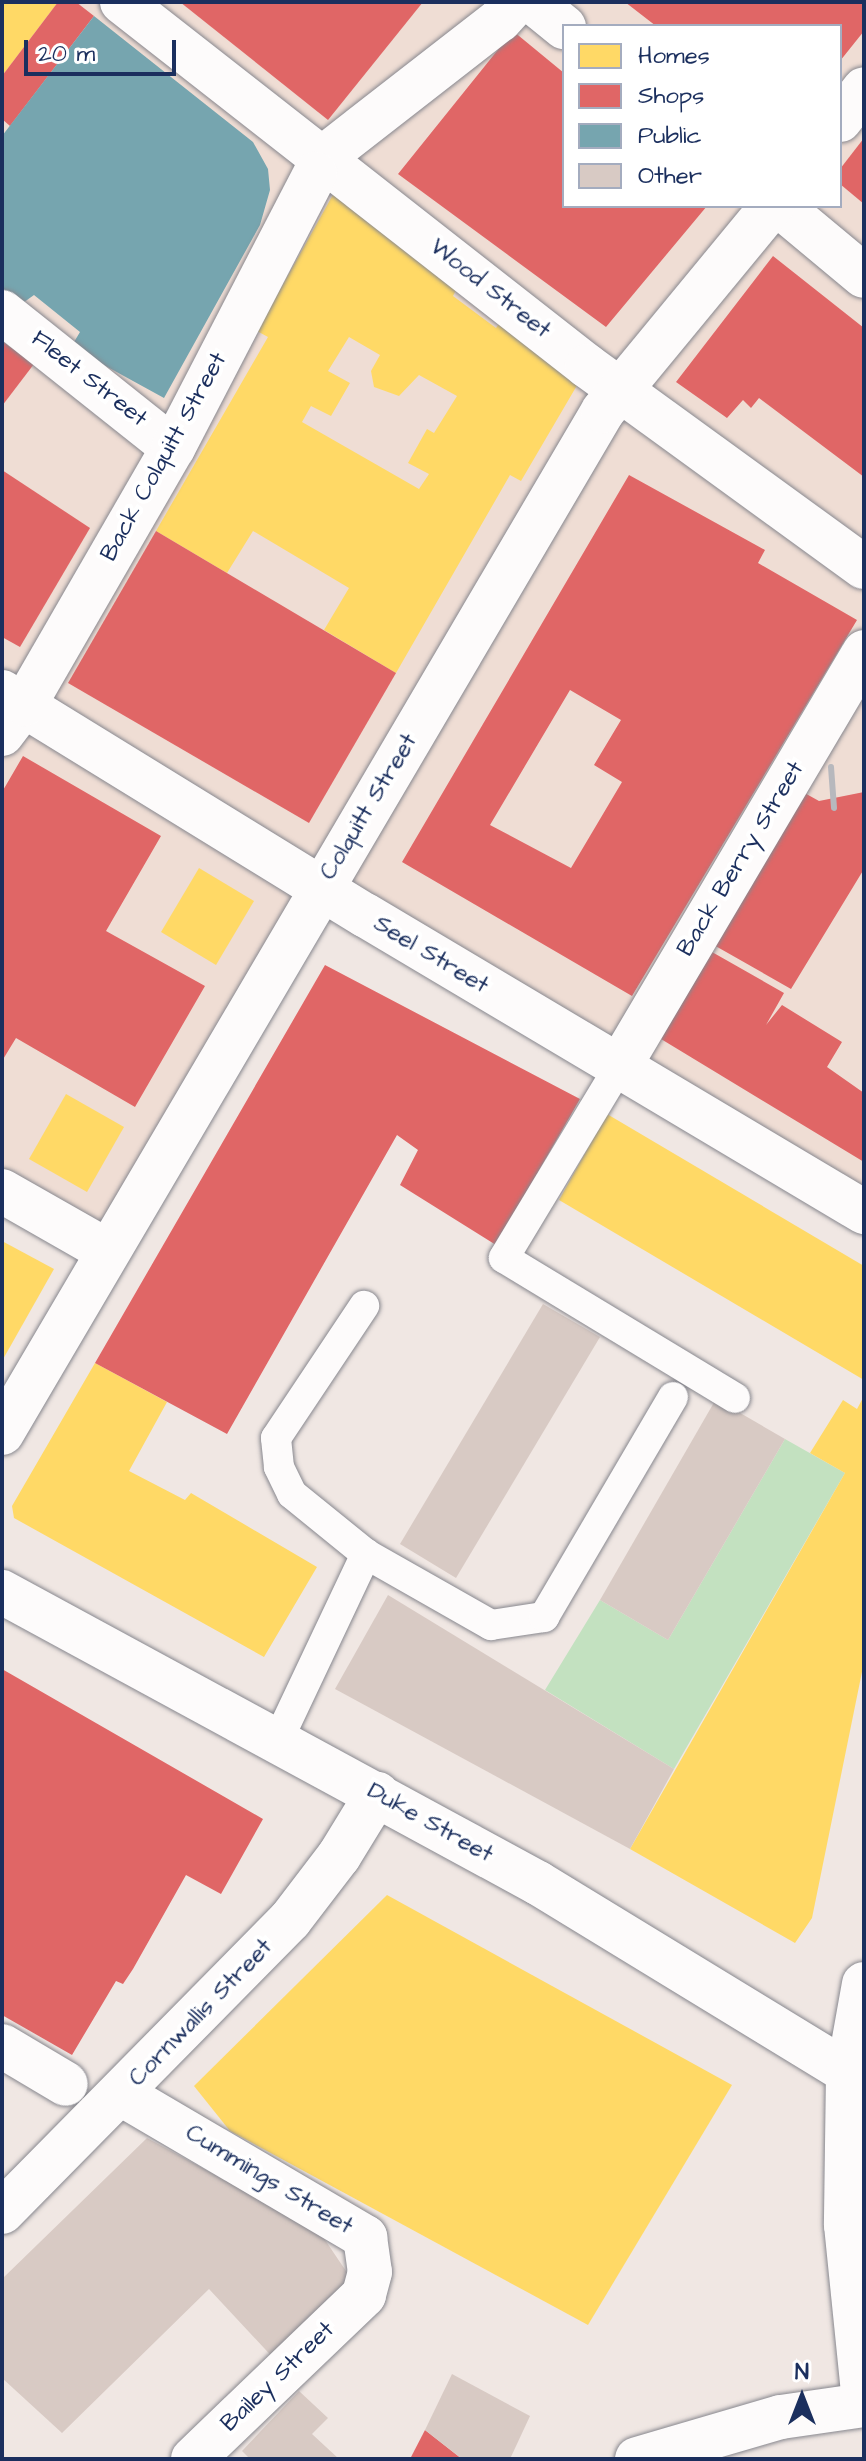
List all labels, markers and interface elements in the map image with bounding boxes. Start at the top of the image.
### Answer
scale bar [28,24,180,74]
legend [562,24,842,208]
text: 20 m [38,37,95,71]
text: Homes [638,39,710,73]
text: Shops [638,79,704,113]
text: Public [638,119,702,153]
text: Other [638,159,702,193]
street label: Wood Street [424,233,556,345]
street label: Fleet Street [25,325,153,433]
street label: Back Colquitt Street [95,348,233,566]
street label: Colquitt Street [314,729,424,885]
street label: Back Berry Street [671,756,811,962]
street label: Seel Street [368,909,494,1001]
street label: Duke Street [362,1777,498,1869]
street label: Cornwallis Street [123,1933,279,2093]
street label: Cummings Street [180,2119,358,2241]
street label: Bailey Street [215,2316,341,2438]
north arrow [762,2357,842,2437]
text: N [795,2357,809,2388]

